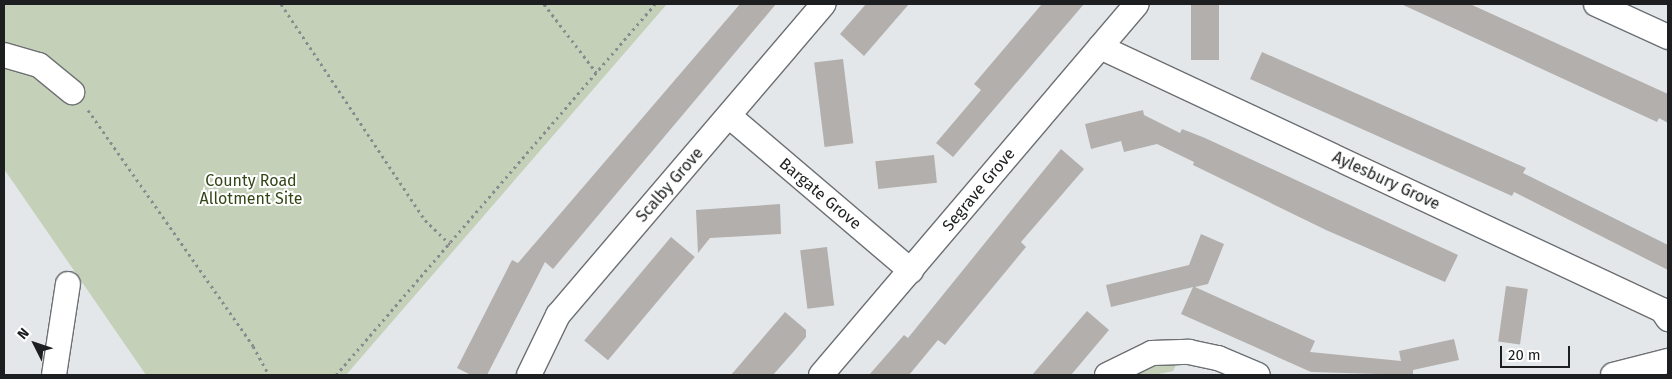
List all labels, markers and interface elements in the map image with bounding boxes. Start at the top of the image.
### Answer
street label: Scalby Grove [632,144,708,226]
street label: Segrave Grove [939,145,1019,235]
street label: Aylesbury Grove [1329,148,1443,214]
street label: Bargate Grove [775,154,865,234]
park label: County Road Allotment Site [200,171,302,209]
north arrow [10,319,60,369]
text: N [14,325,33,343]
scale bar [1502,336,1572,368]
text: 20 m [1508,346,1541,364]

